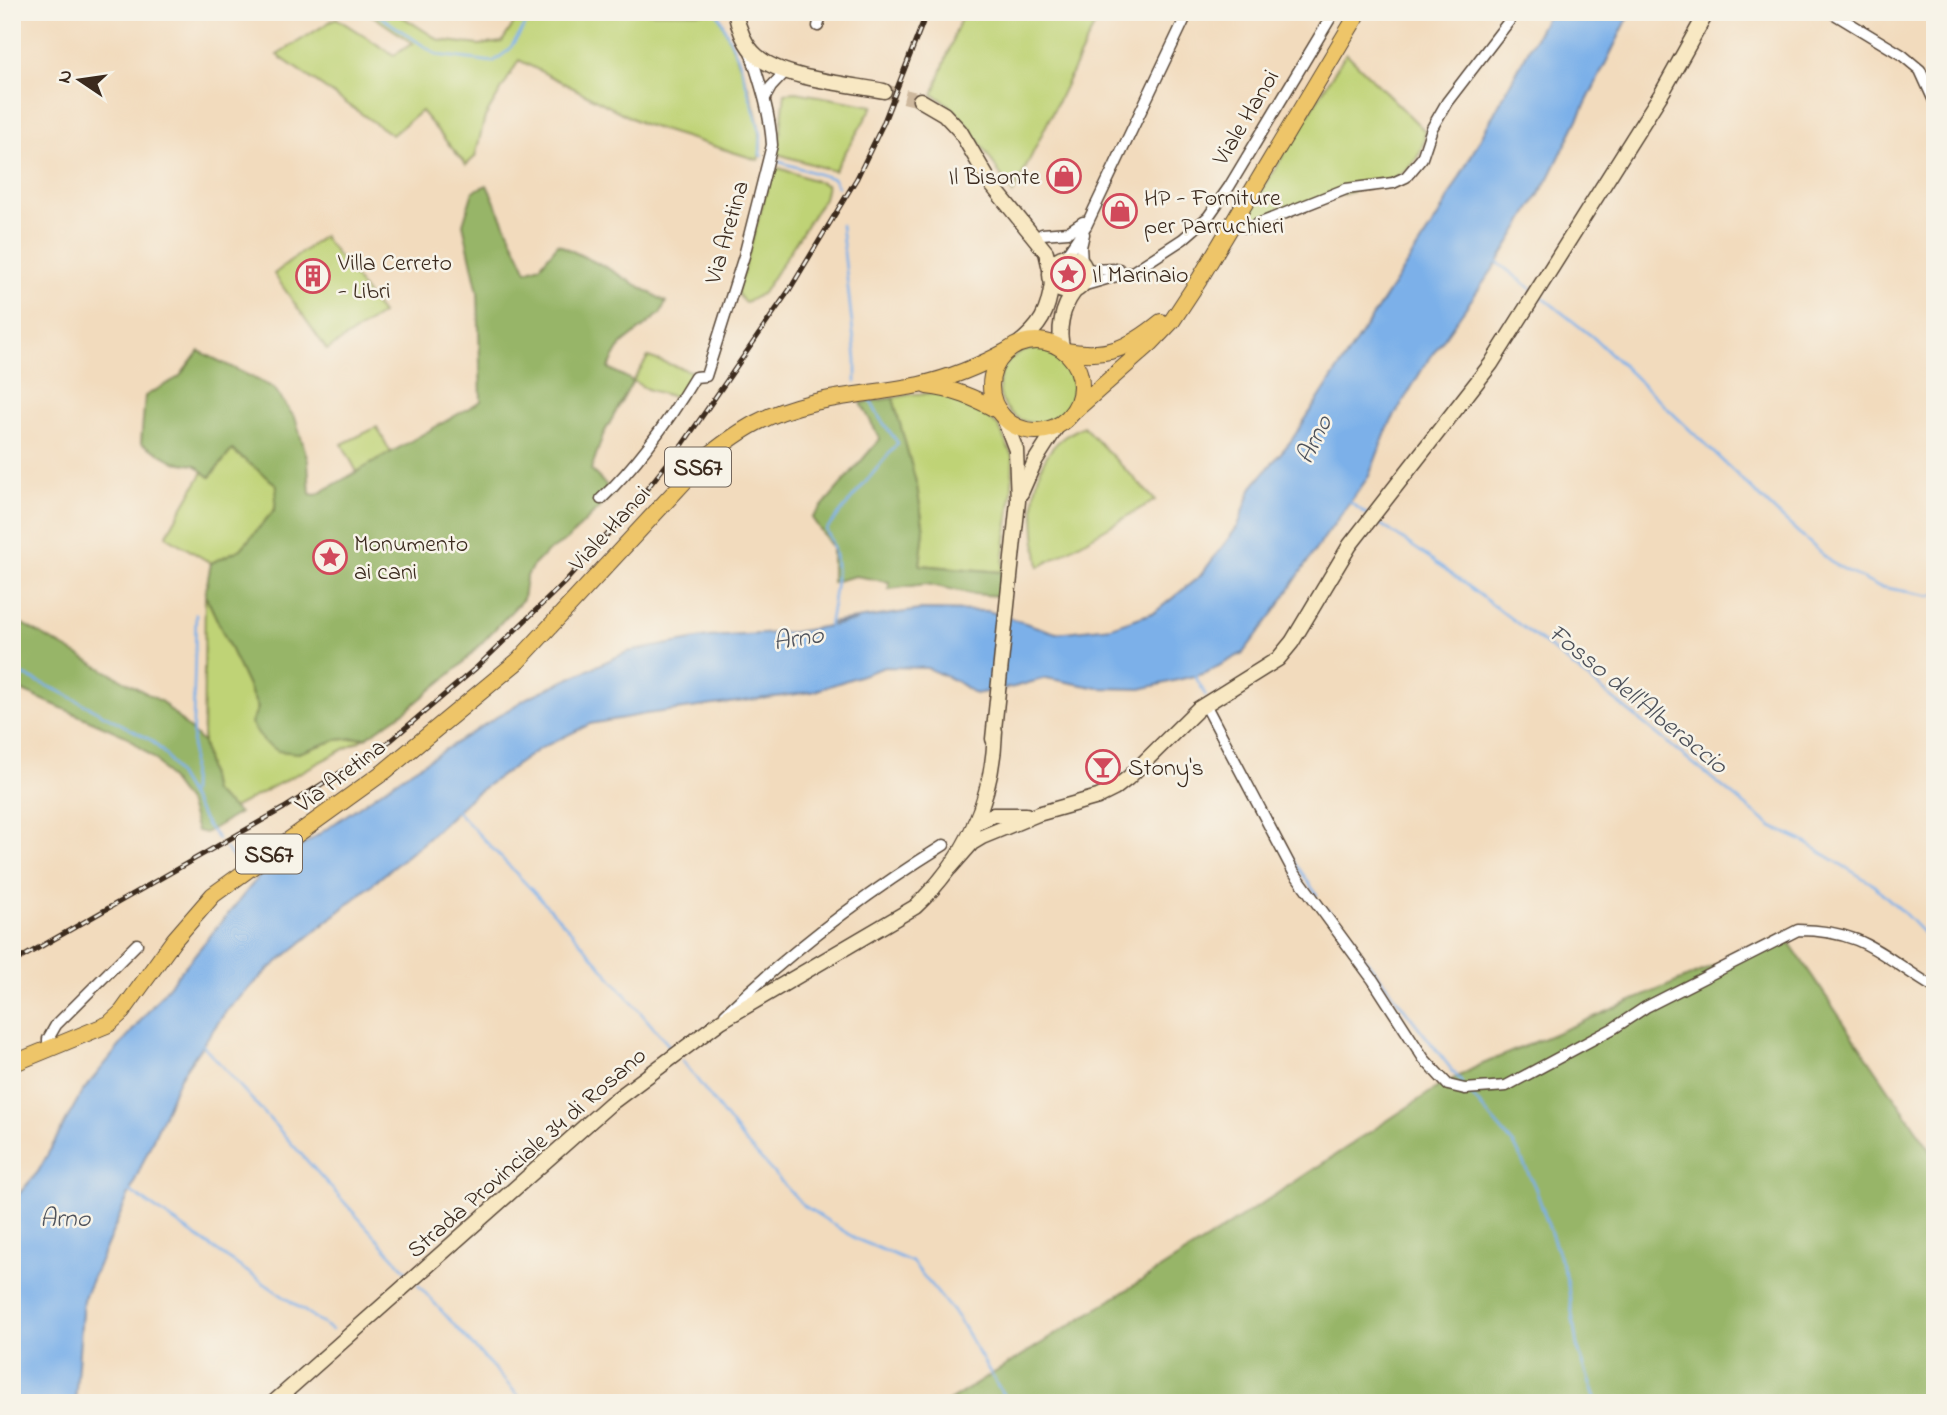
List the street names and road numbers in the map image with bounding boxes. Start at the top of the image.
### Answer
street label: Viale Hanoi [1204,64,1289,174]
street label: Via Aretina [697,177,760,289]
road number: SS67 [665,447,731,486]
street label: Viale Hanoi [561,479,660,581]
street label: Via Aretina [288,731,394,823]
road number: SS67 [236,834,302,874]
street label: Strada Provinciale 34 di Rosano [400,1040,655,1268]

